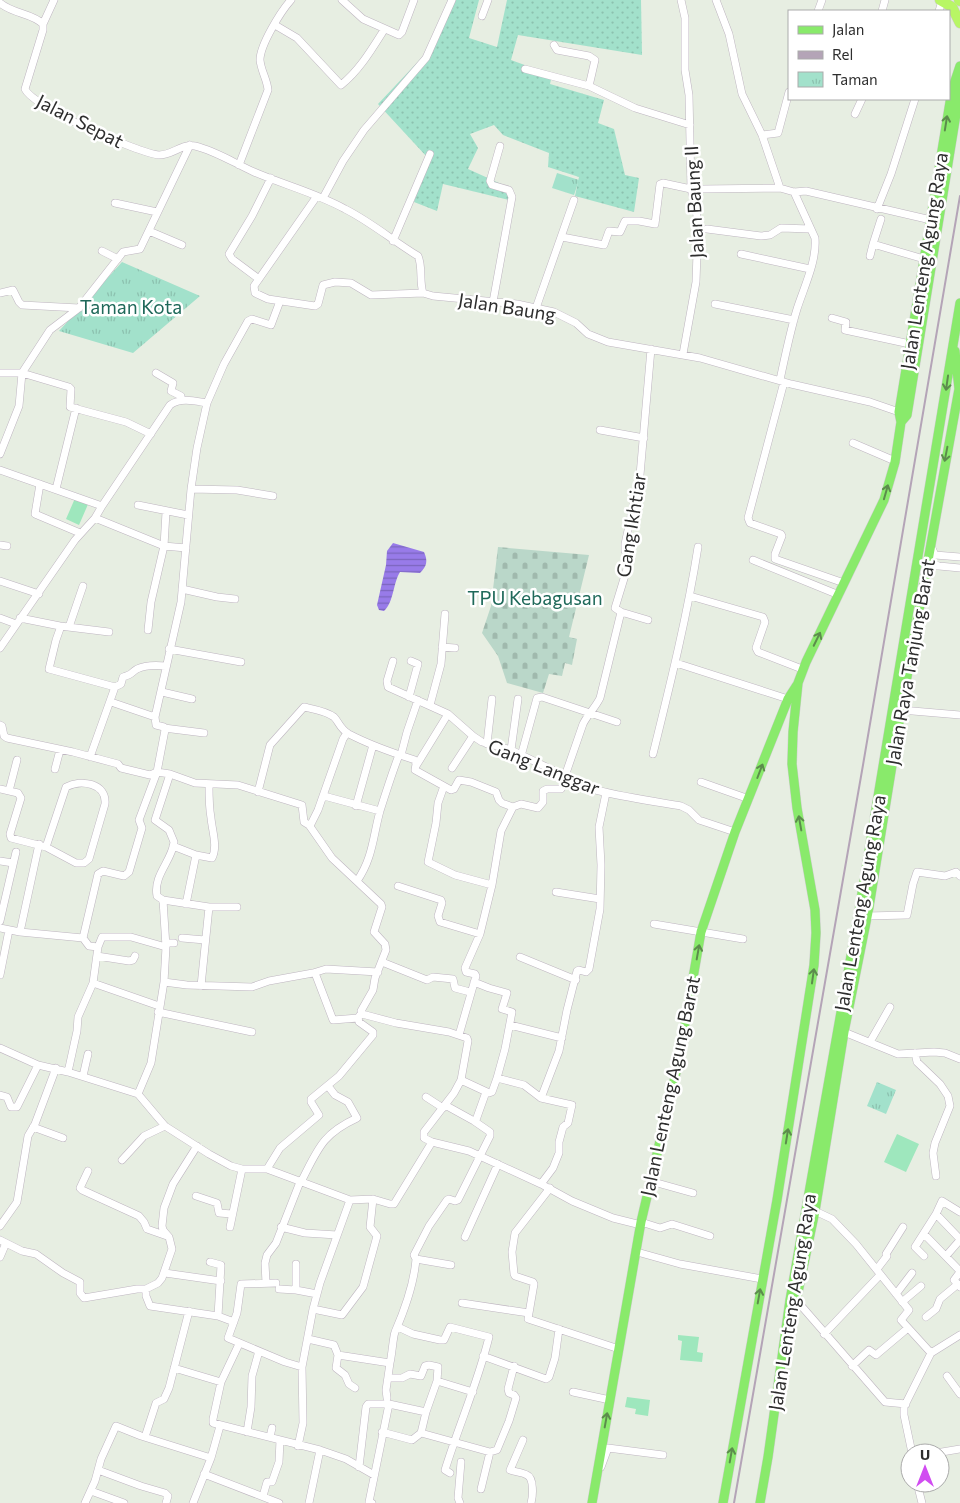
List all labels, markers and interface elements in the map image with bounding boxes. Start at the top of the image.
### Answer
legend [788,10,950,100]
text: Jalan [832,20,864,38]
text: Rel [832,45,853,63]
text: Taman [832,70,878,88]
street label: Jalan Sepat [33,89,128,152]
one-way arrow [942,115,952,131]
street label: Jalan Baung II [679,145,708,259]
street label: Jalan Lenteng Agung Raya [895,151,952,371]
street label: Jalan Baung [457,287,558,326]
park label: Taman Kota [80,295,182,318]
one-way arrow [941,374,951,390]
one-way arrow [941,446,951,462]
street label: Gang Ikhtiar [611,471,650,579]
one-way arrow [882,484,892,500]
street label: Jalan Raya Tanjung Barat [880,557,939,767]
park label: TPU Kebagusan [467,586,603,609]
one-way arrow [812,631,822,646]
street label: Gang Langgar [485,734,604,800]
one-way arrow [756,763,765,779]
street label: Jalan Lenteng Agung Raya [829,793,890,1013]
one-way arrow [794,816,804,832]
one-way arrow [693,944,703,960]
one-way arrow [808,968,818,984]
street label: Jalan Lenteng Agung Barat [635,973,704,1198]
one-way arrow [783,1128,793,1144]
street label: Jalan Lenteng Agung Raya [763,1192,820,1412]
one-way arrow [754,1288,764,1304]
one-way arrow [602,1413,612,1429]
north arrow [900,1443,950,1493]
text: U [920,1446,930,1463]
one-way arrow [727,1447,737,1463]

